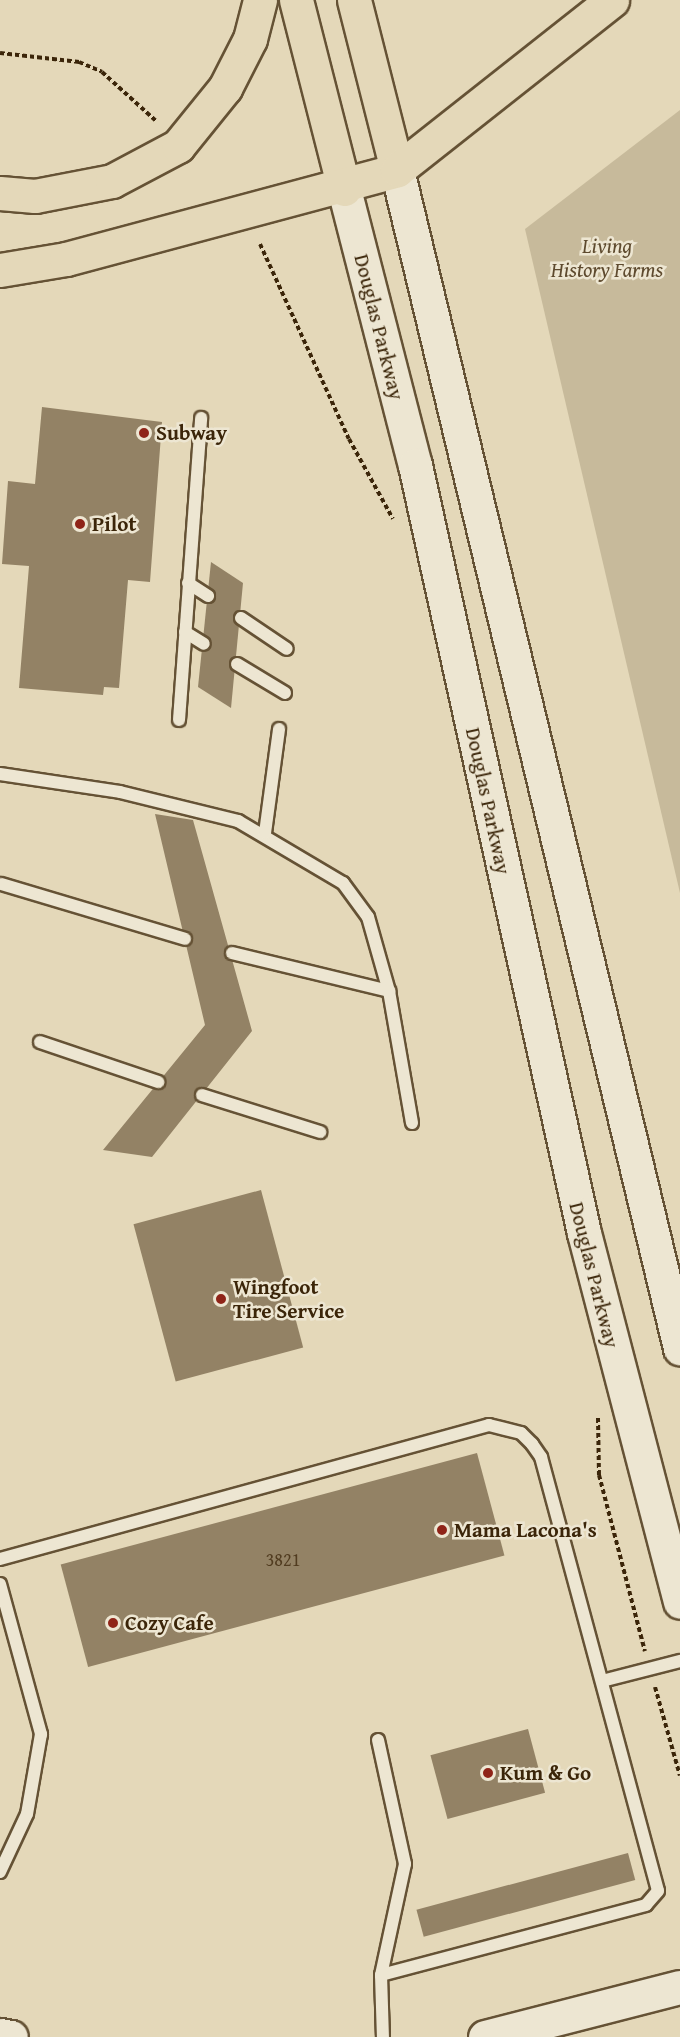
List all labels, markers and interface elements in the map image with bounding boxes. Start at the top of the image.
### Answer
park label: Living History Farms [551,233,663,283]
street label: Douglas Parkway [349,251,409,403]
place label: Subway [156,420,227,446]
marker: Subway [137,426,151,440]
place label: Pilot [92,511,136,537]
marker: Pilot [73,517,87,531]
street label: Douglas Parkway [460,725,516,877]
street label: Douglas Parkway [564,1199,624,1351]
place label: Wingfoot Tire Service [233,1274,344,1324]
marker: Wingfoot Tire Service [214,1292,228,1306]
place label: Mama Lacona's [454,1517,597,1543]
marker: Mama Lacona's [435,1523,449,1537]
house number: 3821 [266,1549,300,1571]
place label: Cozy Cafe [125,1610,214,1636]
marker: Cozy Cafe [106,1616,120,1630]
place label: Kum & Go [500,1760,591,1786]
marker: Kum & Go [481,1766,495,1780]

